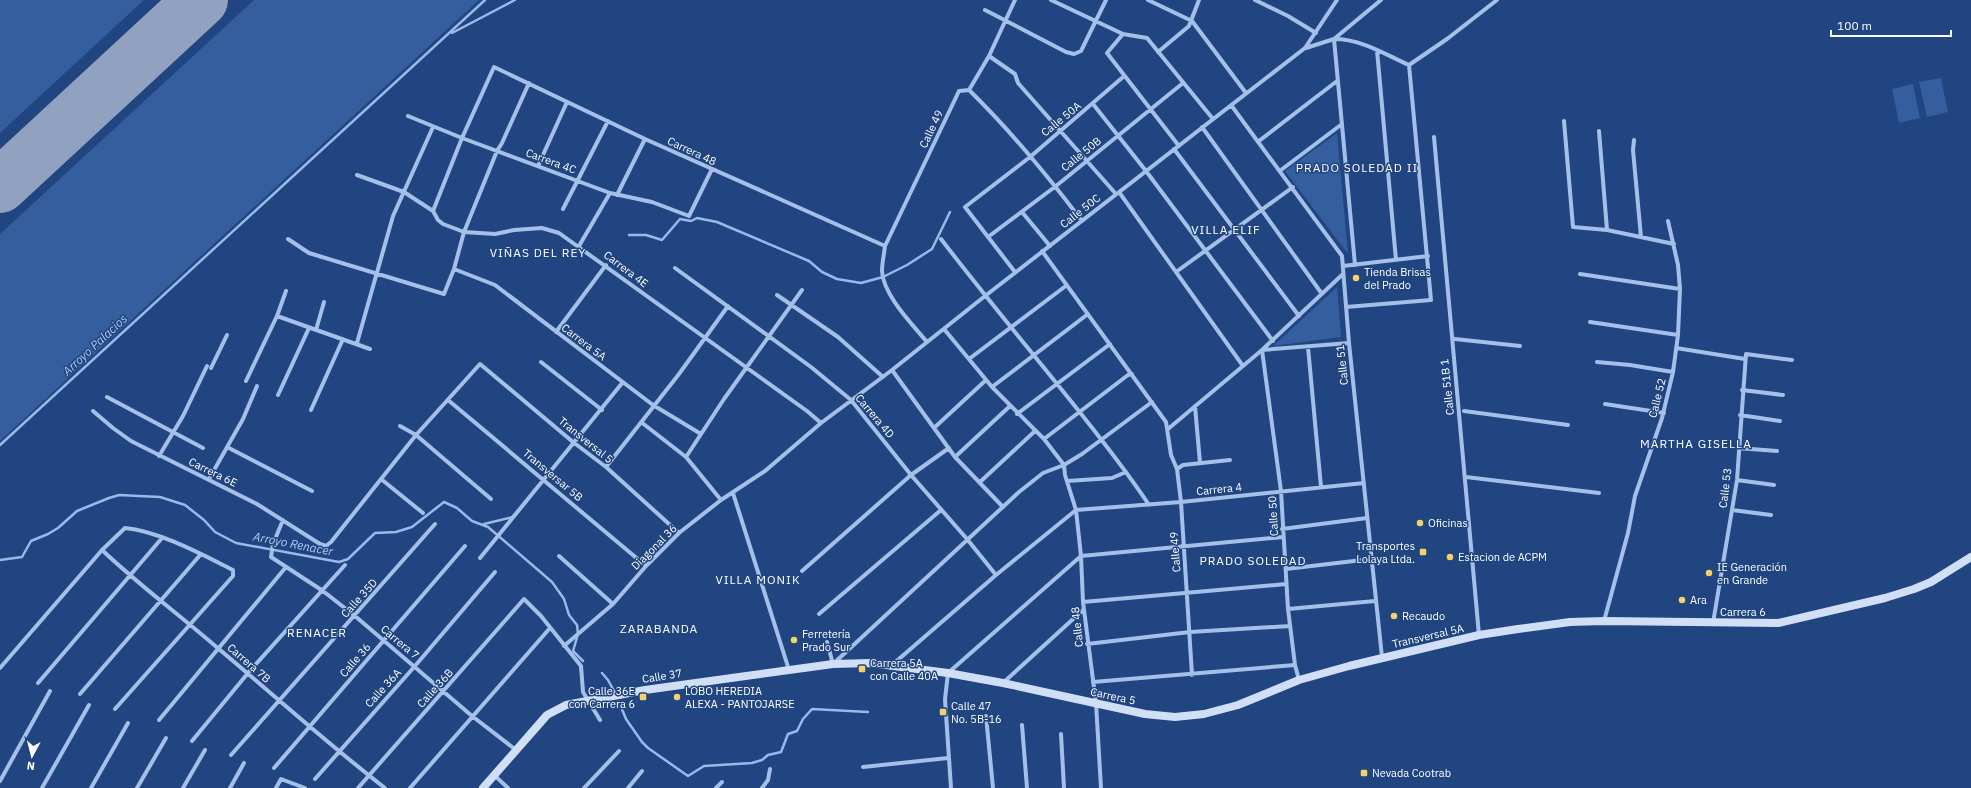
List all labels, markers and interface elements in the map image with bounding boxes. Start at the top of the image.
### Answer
scale bar [1831,12,1951,38]
text: 100 m [1837,18,1872,33]
street label: Calle 50A [1038,99,1084,139]
street label: Calle 49 [916,108,946,150]
street label: Carrera 48 [665,134,719,168]
street label: Calle 50B [1058,134,1104,174]
street label: Carrera 4C [524,145,578,177]
district label: PRADO SOLEDAD II [1296,160,1418,175]
street label: Calle 50C [1057,191,1103,231]
district label: VILLA ELIF [1191,222,1261,237]
district label: VIÑAS DEL REY [490,245,586,260]
street label: Carrera 4E [601,248,651,290]
place label: Tienda Brisas del Prado [1364,265,1431,292]
marker: Tienda Brisas del Prado [1351,273,1361,283]
water label: Arroyo Palacios [58,311,130,379]
street label: Carrera 5A [559,320,609,364]
street label: Calle 51 [1333,344,1351,386]
street label: Calle 51B 1 [1437,358,1457,416]
street label: Calle 52 [1645,377,1669,419]
street label: Carrera 4D [853,391,897,441]
street label: Transversal 5 [556,414,616,466]
district label: MARTHA GISELLA [1640,436,1752,451]
street label: Transversar 5B [520,446,586,504]
street label: Carrera 6E [186,454,240,490]
street label: Calle 53 [1716,467,1734,509]
street label: Carrera 4 [1195,480,1243,498]
street label: Calle 50 [1265,495,1281,537]
place label: Oficinas [1428,516,1468,530]
marker: Oficinas [1415,518,1425,528]
street label: Diagonal 36 [628,521,680,573]
water label: Arroyo Renacer [251,528,335,559]
street label: Calle 49 [1167,531,1183,573]
place label: Transportes Lolaya Ltda. [1356,539,1415,566]
marker: Transportes Lolaya Ltda. [1418,547,1428,557]
place label: Estacion de ACPM [1458,550,1547,564]
marker: Estacion de ACPM [1445,552,1455,562]
district label: PRADO SOLEDAD [1199,553,1307,568]
place label: IE Generación en Grande [1717,560,1787,587]
marker: IE Generación en Grande [1704,568,1714,578]
district label: VILLA MONIK [715,572,801,587]
street label: Calle 35D [338,576,380,620]
place label: Ara [1690,593,1707,607]
marker: Ara [1677,595,1687,605]
street label: Carrera 6 [1720,605,1766,619]
street label: Calle 48 [1068,606,1086,648]
place label: Recaudo [1402,609,1445,623]
marker: Recaudo [1389,611,1399,621]
district label: ZARABANDA [620,621,698,636]
street label: Transversal 5A [1391,621,1465,651]
street label: Carrera 7 [378,622,422,662]
district label: RENACER [287,625,347,640]
place label: Ferretería Prado Sur [802,627,851,654]
marker: Ferretería Prado Sur [789,635,799,645]
street label: Carrera 7B [224,640,274,686]
street label: Calle 36 [336,640,374,680]
place label: Carrera 5A con Calle 40A [870,656,938,683]
marker: Carrera 5A con Calle 40A [857,664,867,674]
street label: Calle 36A [362,666,404,710]
street label: Calle 36B [414,666,456,710]
street label: Calle 37 [641,666,683,686]
place label: Calle 36E con Carrera 6 [569,684,635,711]
place label: LOBO HEREDIA ALEXA - PANTOJARSE [685,684,795,711]
street label: Carrera 5 [1089,684,1137,708]
marker: Calle 36E con Carrera 6 [638,692,648,702]
marker: LOBO HEREDIA ALEXA - PANTOJARSE [672,692,682,702]
place label: Calle 47 No. 5B-16 [951,699,1002,726]
marker: Calle 47 No. 5B-16 [938,707,948,717]
north arrow [12,736,52,776]
text: N [26,758,36,773]
place label: Nevada Cootrab [1372,766,1451,780]
marker: Nevada Cootrab [1359,768,1369,778]

